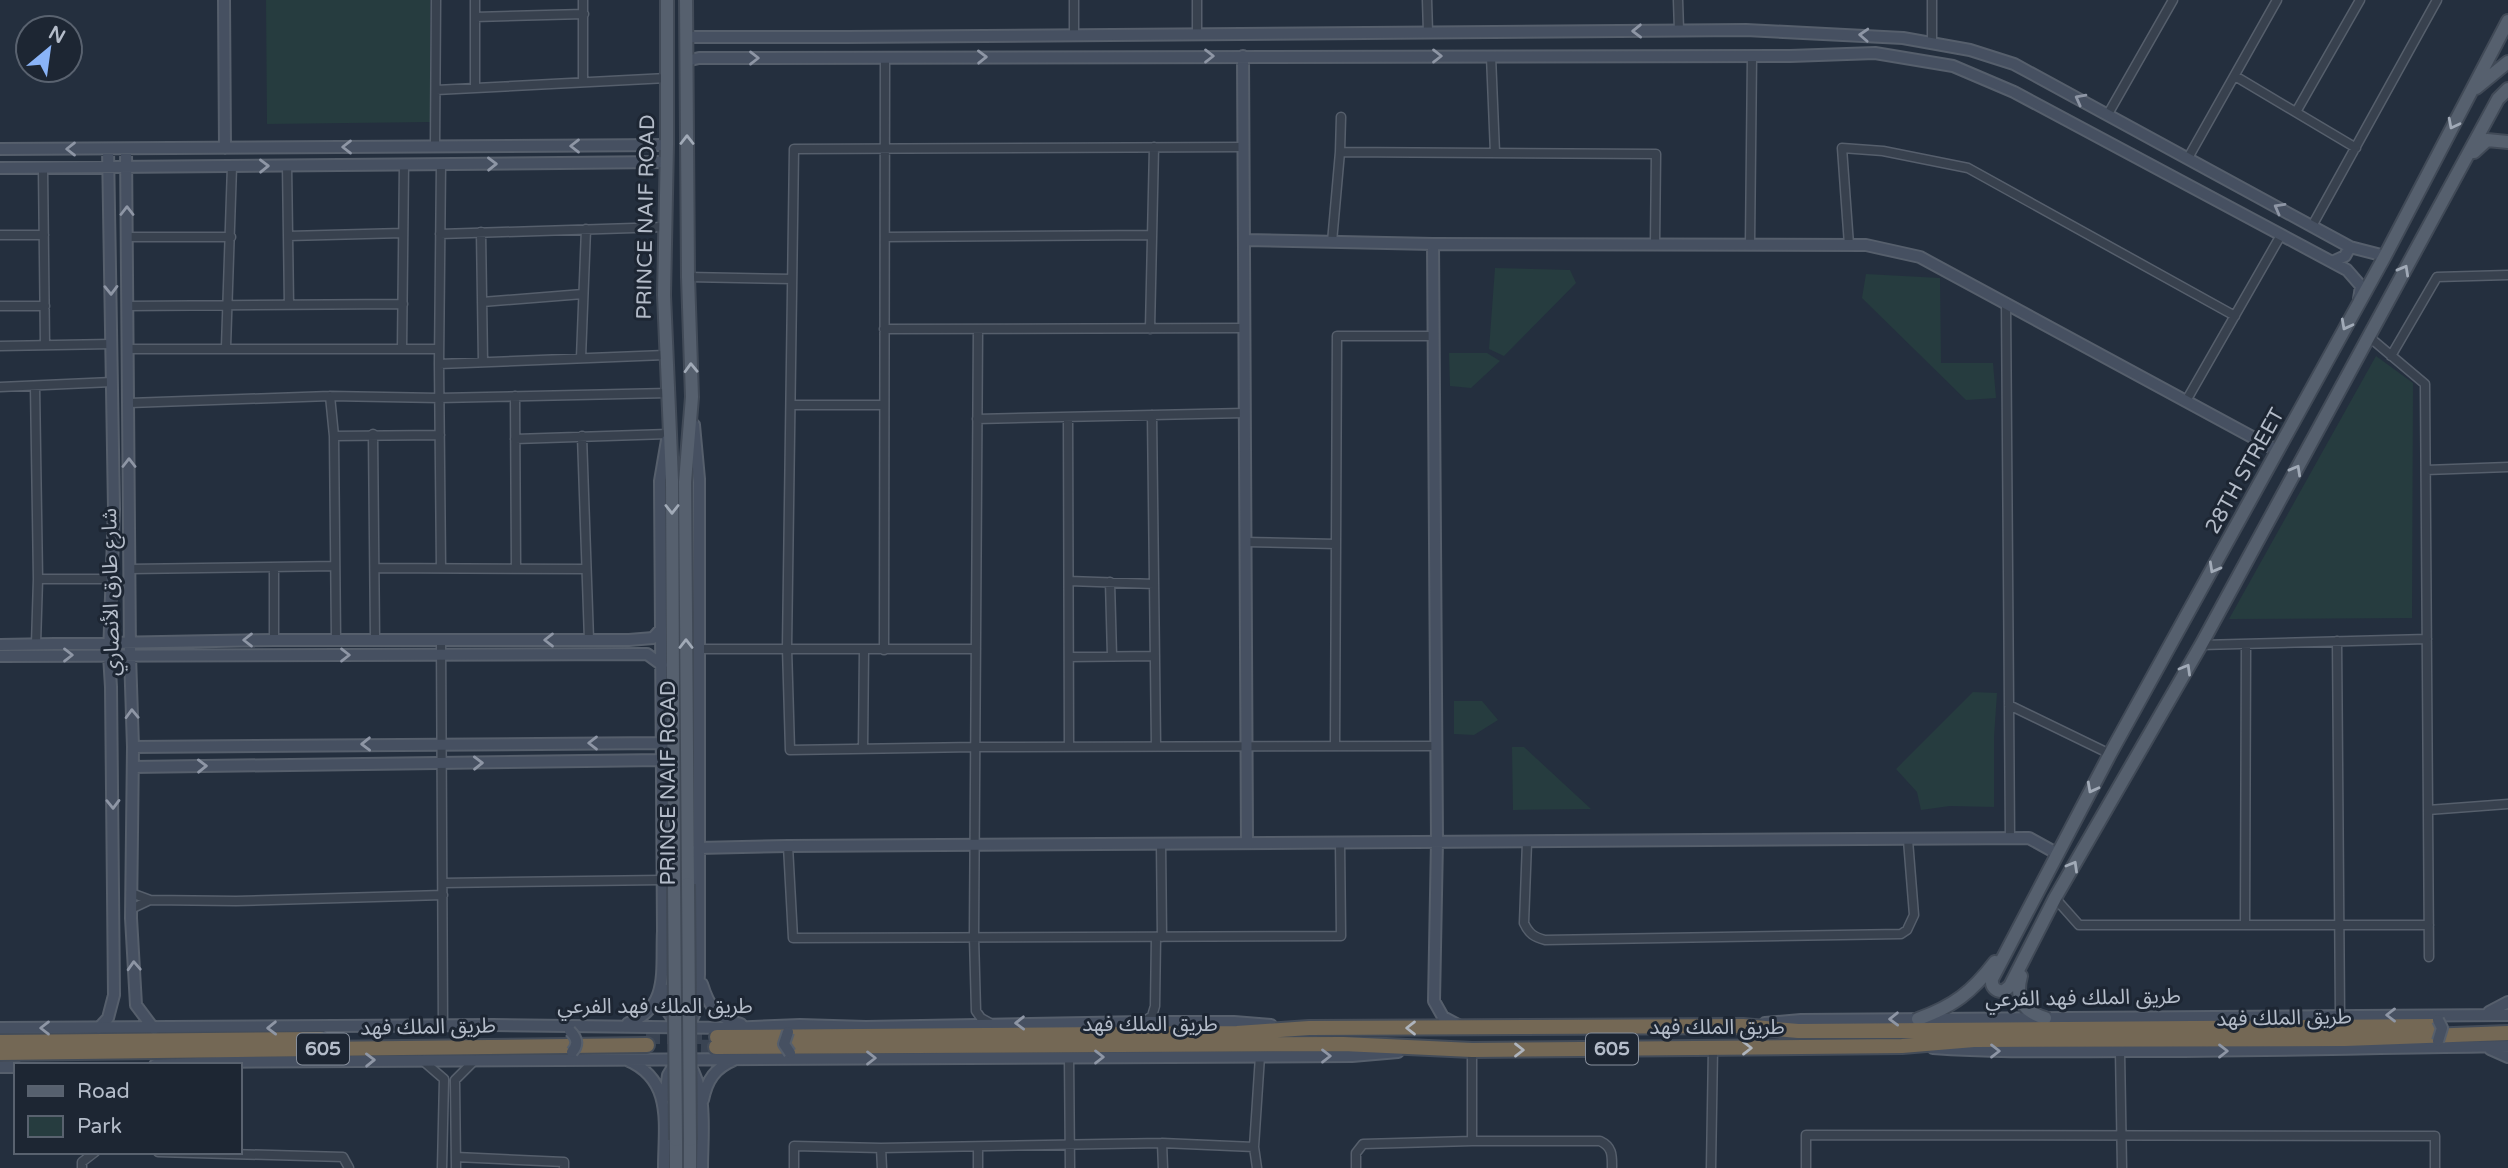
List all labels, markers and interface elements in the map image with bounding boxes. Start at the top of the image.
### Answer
north arrow [14,14,84,84]
text: N [45,22,69,48]
one-way arrow [1631,23,1642,38]
one-way arrow [1858,28,1869,43]
one-way arrow [1204,48,1215,64]
one-way arrow [1432,48,1442,64]
one-way arrow [977,49,987,65]
one-way arrow [750,50,760,66]
one-way arrow [2074,94,2087,107]
street label: PRINCE NAIF ROAD [632,114,660,320]
one-way arrow [2448,117,2461,129]
one-way arrow [679,135,695,145]
one-way arrow [569,138,579,154]
one-way arrow [341,139,352,155]
one-way arrow [65,141,75,157]
one-way arrow [487,156,497,172]
one-way arrow [259,158,270,174]
one-way arrow [2274,203,2286,216]
one-way arrow [119,205,135,215]
one-way arrow [2396,265,2410,277]
one-way arrow [103,286,119,296]
one-way arrow [2341,318,2355,330]
one-way arrow [683,362,698,373]
street label: 28TH STREET [2200,404,2290,538]
one-way arrow [121,457,137,467]
one-way arrow [2287,465,2301,477]
one-way arrow [664,504,680,514]
street label: شارع طارق الأنصاري [97,508,128,676]
one-way arrow [2209,560,2222,573]
one-way arrow [242,632,253,648]
one-way arrow [543,632,554,648]
one-way arrow [678,638,694,649]
one-way arrow [63,648,74,663]
one-way arrow [339,648,350,663]
one-way arrow [2178,664,2191,677]
street label: PRINCE NAIF ROAD [656,680,681,886]
one-way arrow [125,709,140,720]
one-way arrow [588,735,598,751]
one-way arrow [360,736,371,752]
one-way arrow [473,755,484,771]
one-way arrow [197,758,207,774]
one-way arrow [2087,781,2101,794]
one-way arrow [105,800,121,810]
one-way arrow [2065,861,2078,874]
one-way arrow [127,961,142,972]
street label: طريق الملك فهد الفرعي [1985,984,2181,1015]
street label: طريق الملك فهد الفرعي [557,994,753,1021]
street label: طريق الملك فهد [2216,1004,2352,1032]
one-way arrow [2385,1007,2396,1023]
one-way arrow [1888,1011,1899,1027]
street label: طريق الملك فهد [1082,1012,1218,1037]
street label: طريق الملك فهد [360,1013,496,1041]
one-way arrow [1014,1015,1025,1031]
street label: طريق الملك فهد [1649,1015,1785,1040]
one-way arrow [39,1020,49,1036]
one-way arrow [266,1020,277,1036]
one-way arrow [1405,1020,1416,1036]
road number: 605 [297,1034,349,1064]
road number: 605 [1586,1034,1638,1064]
one-way arrow [1742,1040,1753,1056]
one-way arrow [1514,1042,1525,1057]
one-way arrow [1990,1043,2001,1059]
one-way arrow [2218,1043,2228,1059]
one-way arrow [1322,1048,1332,1064]
one-way arrow [1094,1049,1105,1065]
one-way arrow [867,1050,877,1066]
one-way arrow [365,1053,376,1068]
legend [14,1063,242,1154]
text: Road [77,1079,130,1104]
text: Park [77,1114,122,1139]

